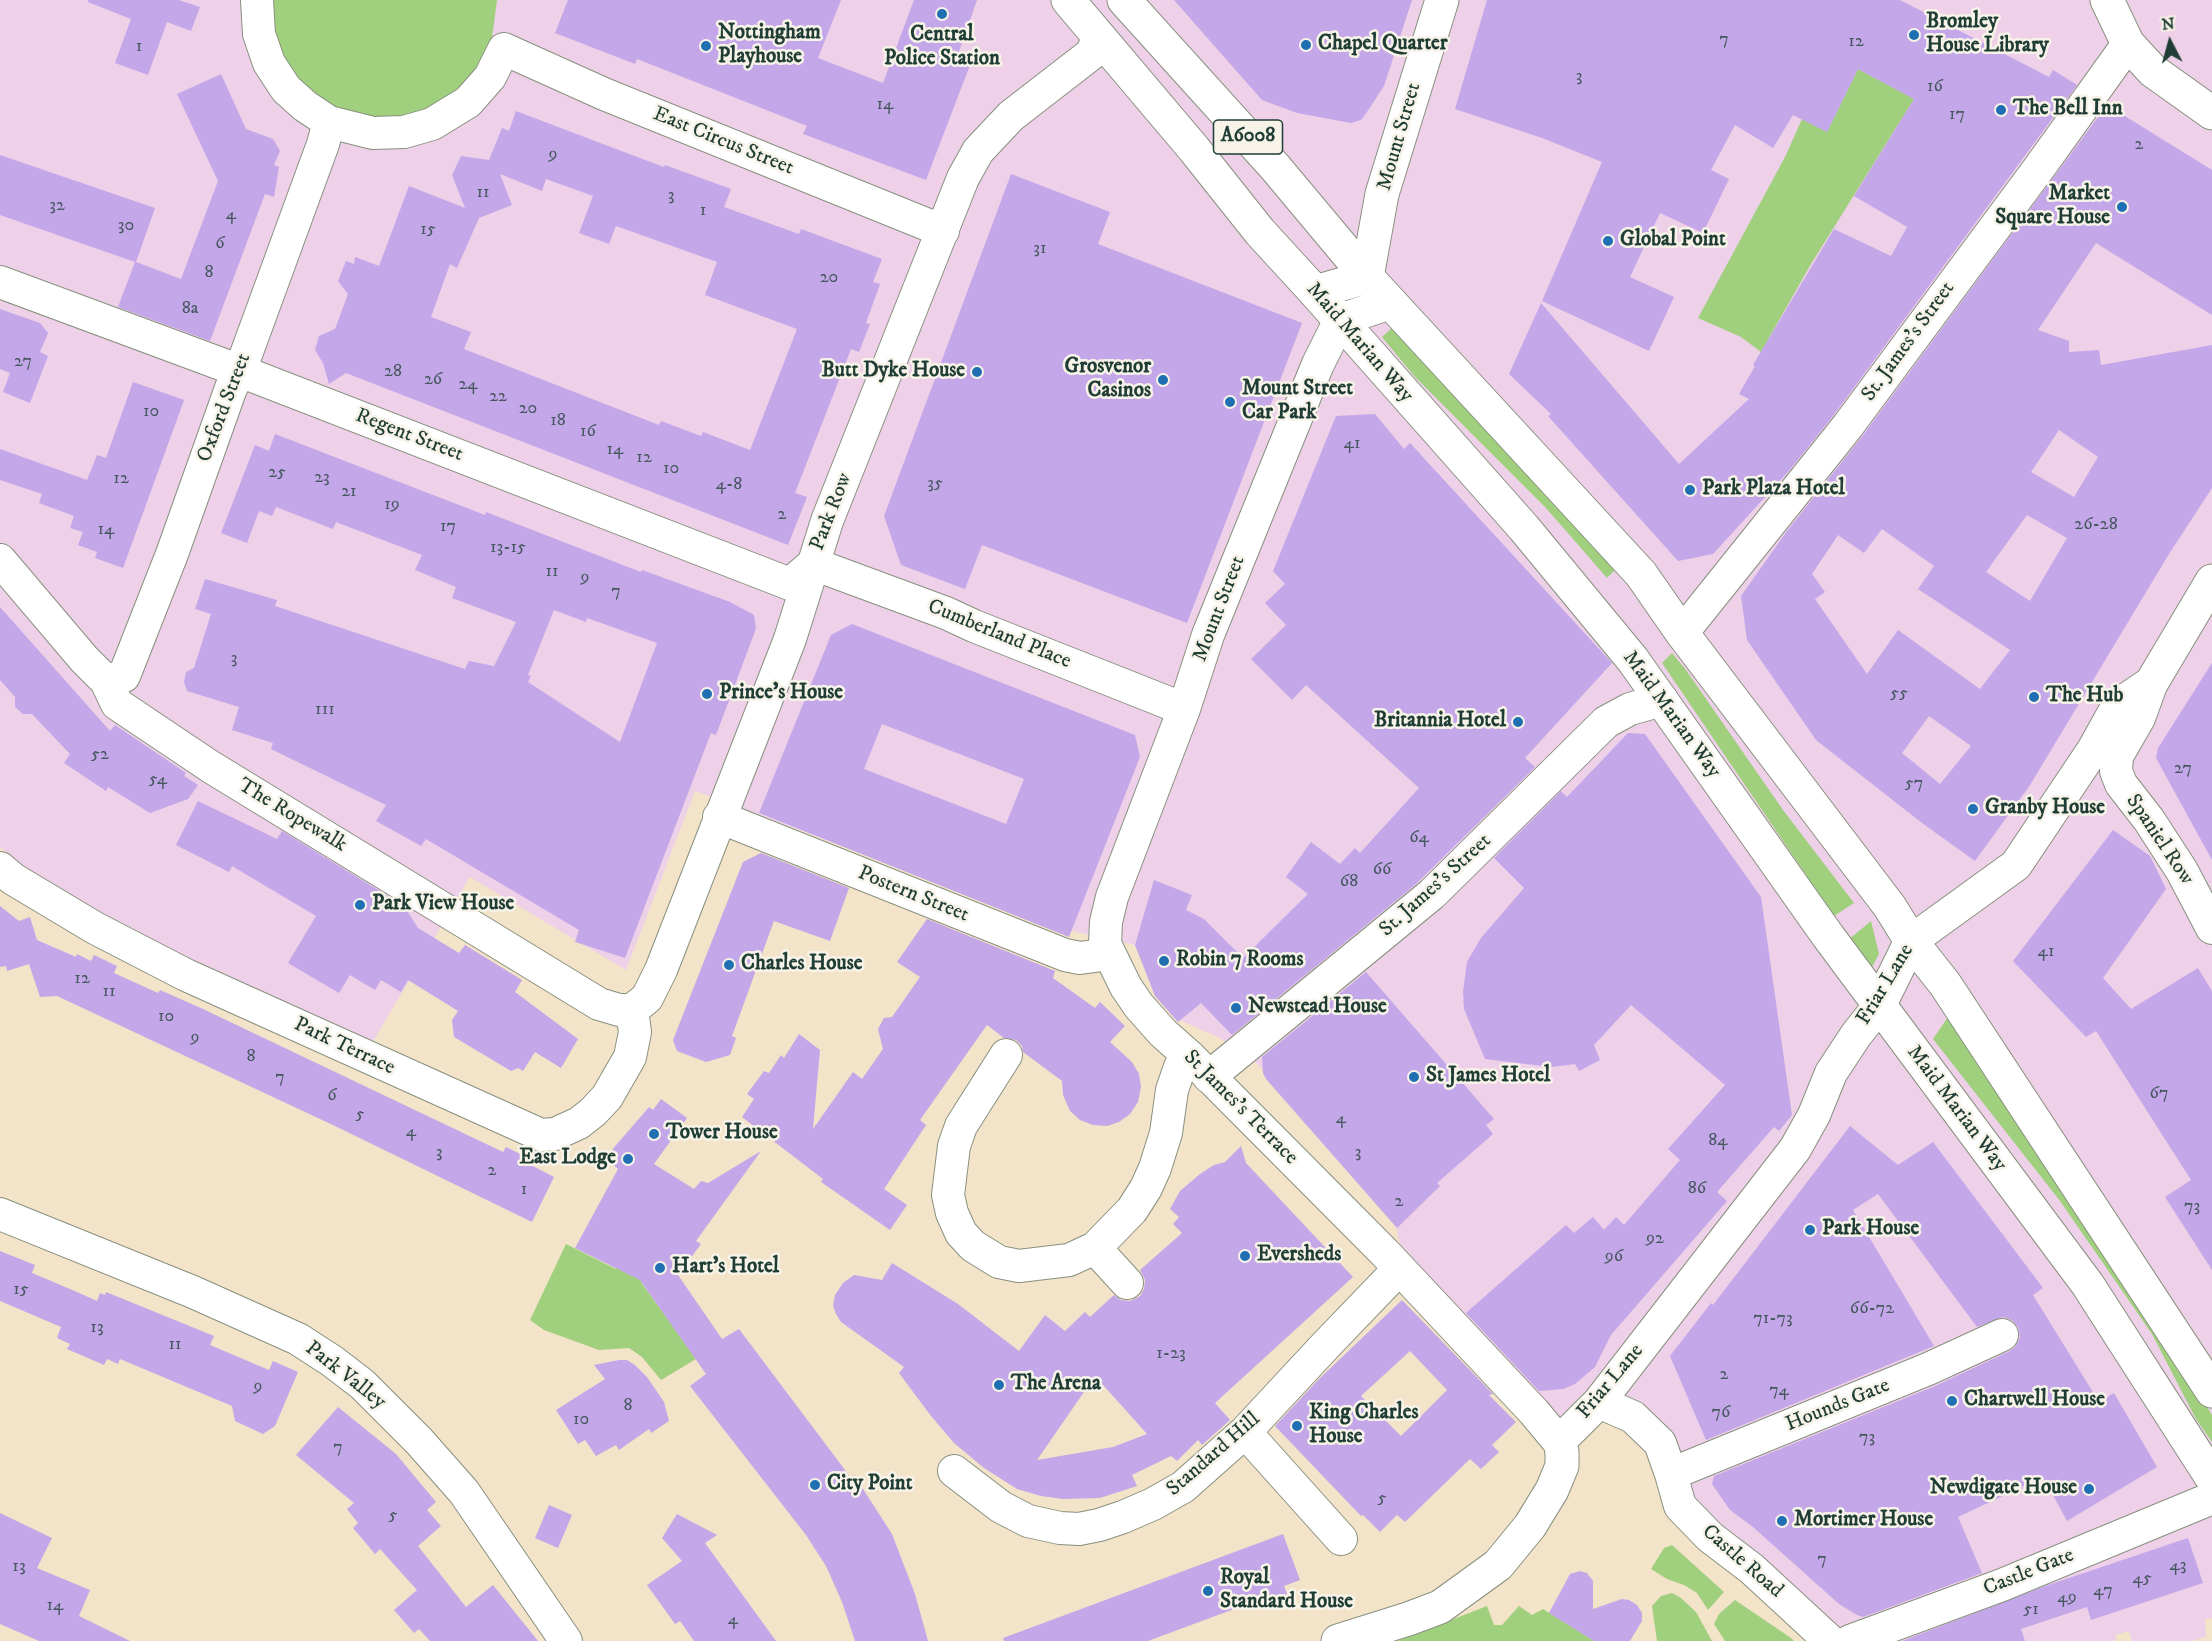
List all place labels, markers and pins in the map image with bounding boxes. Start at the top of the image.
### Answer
marker: Central Police Station [935,7,949,21]
place label: Bromley House Library [1926,10,2049,60]
place label: Nottingham Playhouse [718,21,821,71]
place label: Central Police Station [884,23,1000,73]
marker: Bromley House Library [1907,28,1921,42]
place label: Chapel Quarter [1318,32,1448,58]
marker: Chapel Quarter [1299,38,1313,52]
marker: Nottingham Playhouse [699,39,713,53]
place label: The Bell Inn [2013,97,2123,123]
marker: The Bell Inn [1994,103,2008,117]
place label: Market Square House [1995,182,2110,232]
marker: Market Square House [2115,200,2129,214]
place label: Global Point [1620,228,1726,254]
marker: Global Point [1601,234,1615,248]
place label: Grosvenor Casinos [1065,355,1151,405]
place label: Butt Dyke House [822,359,965,385]
marker: Butt Dyke House [970,365,984,379]
marker: Grosvenor Casinos [1156,373,1170,387]
place label: Mount Street Car Park [1242,377,1353,427]
marker: Mount Street Car Park [1223,395,1237,409]
place label: Park Plaza Hotel [1702,477,1845,503]
marker: Park Plaza Hotel [1683,483,1697,497]
place label: Prince's House [719,681,843,707]
place label: The Hub [2046,684,2123,710]
marker: Prince's House [700,687,714,701]
marker: The Hub [2027,690,2041,704]
place label: Britannia Hotel [1374,709,1506,735]
marker: Britannia Hotel [1511,715,1525,729]
place label: Granby House [1985,796,2105,822]
marker: Granby House [1966,802,1980,816]
place label: Park View House [372,892,514,918]
marker: Park View House [353,898,367,912]
place label: Robin 7 Rooms [1176,948,1303,974]
place label: Charles House [741,952,862,978]
marker: Robin 7 Rooms [1157,954,1171,968]
marker: Charles House [722,958,736,972]
place label: Newstead House [1248,995,1387,1021]
marker: Newstead House [1229,1001,1243,1015]
place label: St James Hotel [1426,1064,1550,1090]
marker: St James Hotel [1407,1070,1421,1084]
place label: Tower House [666,1121,778,1147]
marker: Tower House [647,1127,661,1141]
place label: East Lodge [519,1146,616,1172]
marker: East Lodge [621,1152,635,1166]
place label: Park House [1822,1217,1919,1243]
marker: Park House [1803,1223,1817,1237]
place label: Eversheds [1257,1243,1341,1269]
marker: Eversheds [1238,1249,1252,1263]
place label: Hart's Hotel [672,1255,779,1281]
marker: Hart's Hotel [653,1261,667,1275]
place label: The Arena [1011,1372,1101,1398]
marker: The Arena [992,1378,1006,1392]
place label: Chartwell House [1964,1388,2105,1414]
marker: Chartwell House [1945,1394,1959,1408]
place label: King Charles House [1309,1401,1418,1451]
marker: King Charles House [1290,1419,1304,1433]
place label: City Point [827,1472,912,1498]
place label: Newdigate House [1930,1476,2077,1502]
marker: City Point [808,1478,822,1492]
marker: Newdigate House [2082,1482,2096,1496]
place label: Mortimer House [1794,1508,1933,1534]
marker: Mortimer House [1775,1514,1789,1528]
place label: Royal Standard House [1220,1566,1353,1616]
marker: Royal Standard House [1201,1584,1215,1598]

